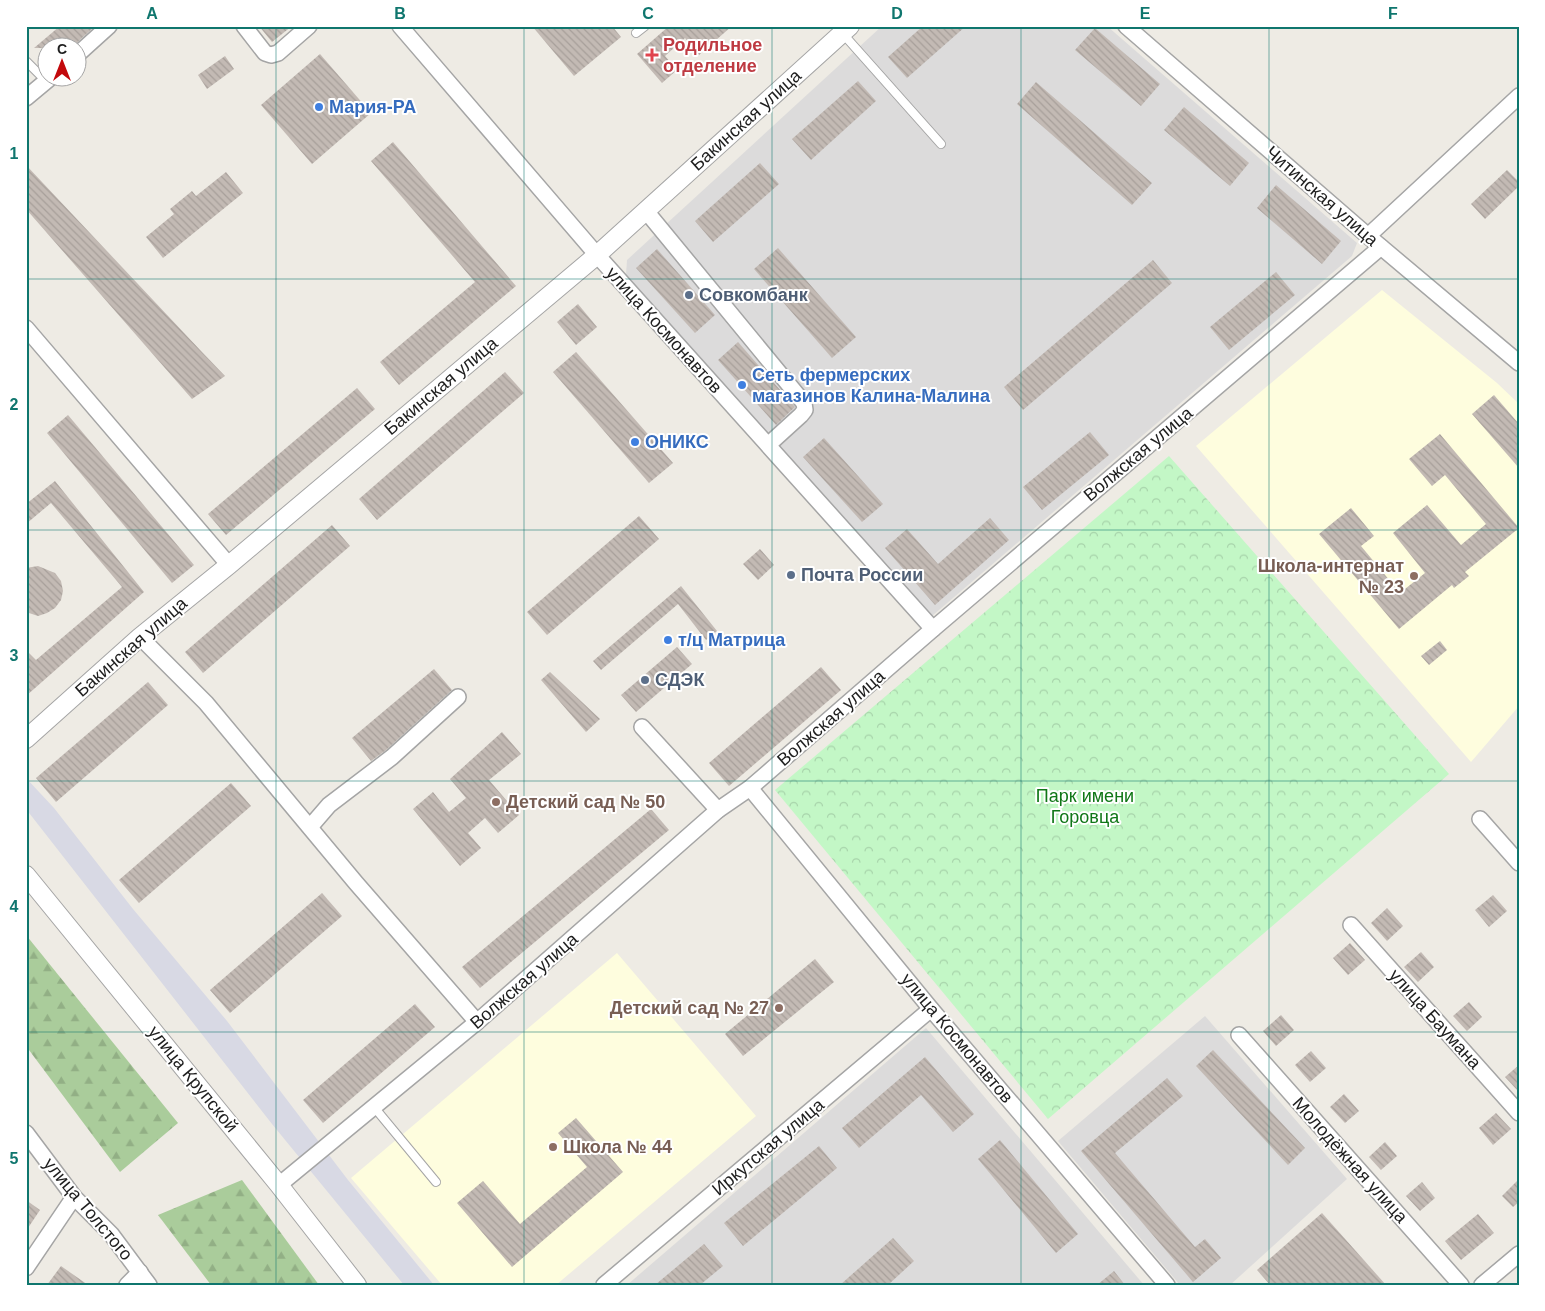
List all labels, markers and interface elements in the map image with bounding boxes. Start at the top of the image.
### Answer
text: A [146,5,158,22]
text: B [394,5,406,22]
text: C [642,5,654,22]
text: D [891,5,903,22]
text: E [1140,5,1151,22]
text: F [1388,5,1398,22]
place label: Родильное отделение [663,35,762,76]
north arrow [38,38,88,88]
text: С [57,41,67,57]
marker: Родильное отделение [645,48,659,62]
street label: Бакинская улица [687,65,806,175]
place label: Мария-РА [329,97,416,117]
marker: Мария-РА [313,101,325,113]
street label: Читинская улица [1262,142,1383,251]
text: 1 [10,145,19,162]
street label: улица Космонавтов [602,263,726,397]
place label: Совкомбанк [699,285,809,305]
marker: Совкомбанк [683,289,695,301]
street label: Бакинская улица [380,332,502,439]
place label: Сеть фермерских магазинов Калина-Малина [752,365,991,406]
marker: Сеть фермерских магазинов Калина-Малина [736,379,748,391]
text: 2 [10,396,19,413]
street label: Волжская улица [1080,402,1197,505]
place label: ОНИКС [645,432,709,452]
marker: ОНИКС [629,436,641,448]
place label: Школа-интернат № 23 [1258,556,1404,597]
place label: Почта России [801,565,923,585]
marker: Почта России [785,569,797,581]
marker: Школа-интернат № 23 [1408,570,1420,582]
street label: Бакинская улица [71,592,192,701]
place label: т/ц Матрица [678,630,786,650]
marker: т/ц Матрица [662,634,674,646]
text: 3 [10,647,19,664]
street label: Волжская улица [773,665,890,770]
place label: СДЭК [655,670,705,690]
marker: СДЭК [639,674,651,686]
park label: Парк имени Горовца [1036,786,1134,827]
place label: Детский сад № 50 [506,792,665,812]
marker: Детский сад № 50 [490,796,502,808]
text: 4 [10,898,19,915]
street label: Волжская улица [466,928,583,1033]
street label: улица Баумана [1385,965,1486,1074]
street label: улица Космонавтов [897,969,1017,1107]
place label: Детский сад № 27 [610,998,769,1018]
marker: Детский сад № 27 [773,1002,785,1014]
street label: улица Крупской [144,1022,242,1136]
street label: Молодёжная улица [1288,1093,1412,1228]
street label: Иркутская улица [708,1094,829,1200]
place label: Школа № 44 [563,1137,672,1157]
marker: Школа № 44 [547,1141,559,1153]
text: 5 [10,1150,19,1167]
street label: улица Толстого [39,1154,137,1264]

